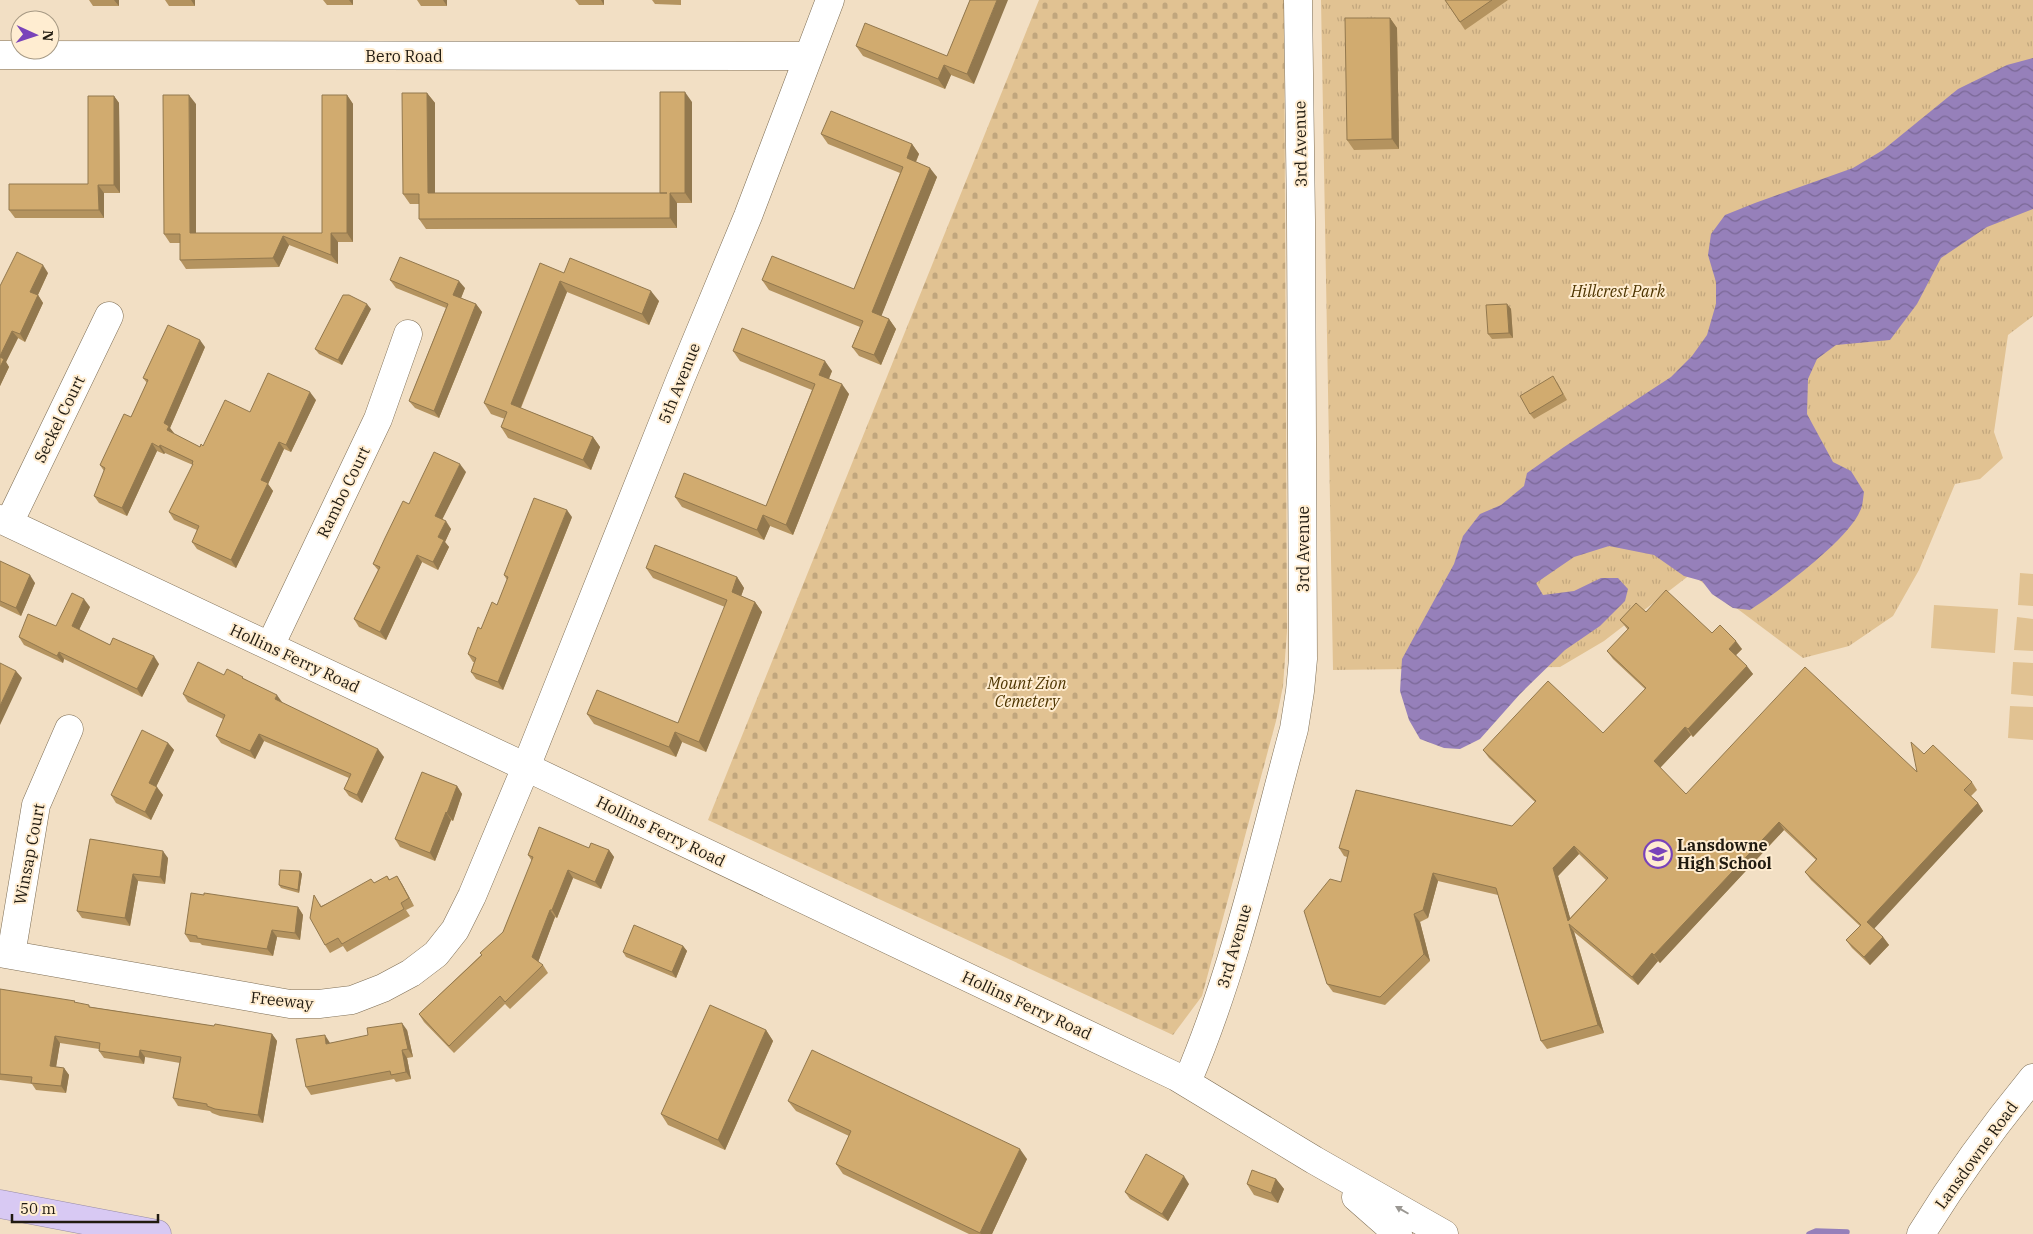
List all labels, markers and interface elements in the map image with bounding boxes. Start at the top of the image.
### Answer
north arrow [10,10,60,60]
text: N [39,30,57,42]
street label: Bero Road [365,46,443,66]
street label: 3rd Avenue [1289,101,1311,187]
park label: Hillcrest Park [1570,281,1666,301]
street label: 5th Avenue [654,340,704,426]
street label: Seckel Court [29,372,89,466]
street label: Rambo Court [312,443,374,541]
street label: 3rd Avenue [1293,506,1313,592]
street label: Hollins Ferry Road [227,619,363,697]
park label: Mount Zion Cemetery [986,673,1067,711]
street label: Hollins Ferry Road [593,791,729,871]
street label: Winsap Court [9,801,49,906]
place label: Lansdowne High School [1677,835,1772,873]
school or university icon: Lansdowne High School [1643,839,1673,869]
street label: 3rd Avenue [1212,902,1256,990]
street label: Hollins Ferry Road [959,966,1095,1044]
street label: Freeway [249,987,315,1013]
street label: Lansdowne Road [1930,1097,2022,1213]
scale bar [12,1192,159,1224]
text: 50 m [20,1199,56,1218]
one-way arrow [1395,1205,1408,1214]

